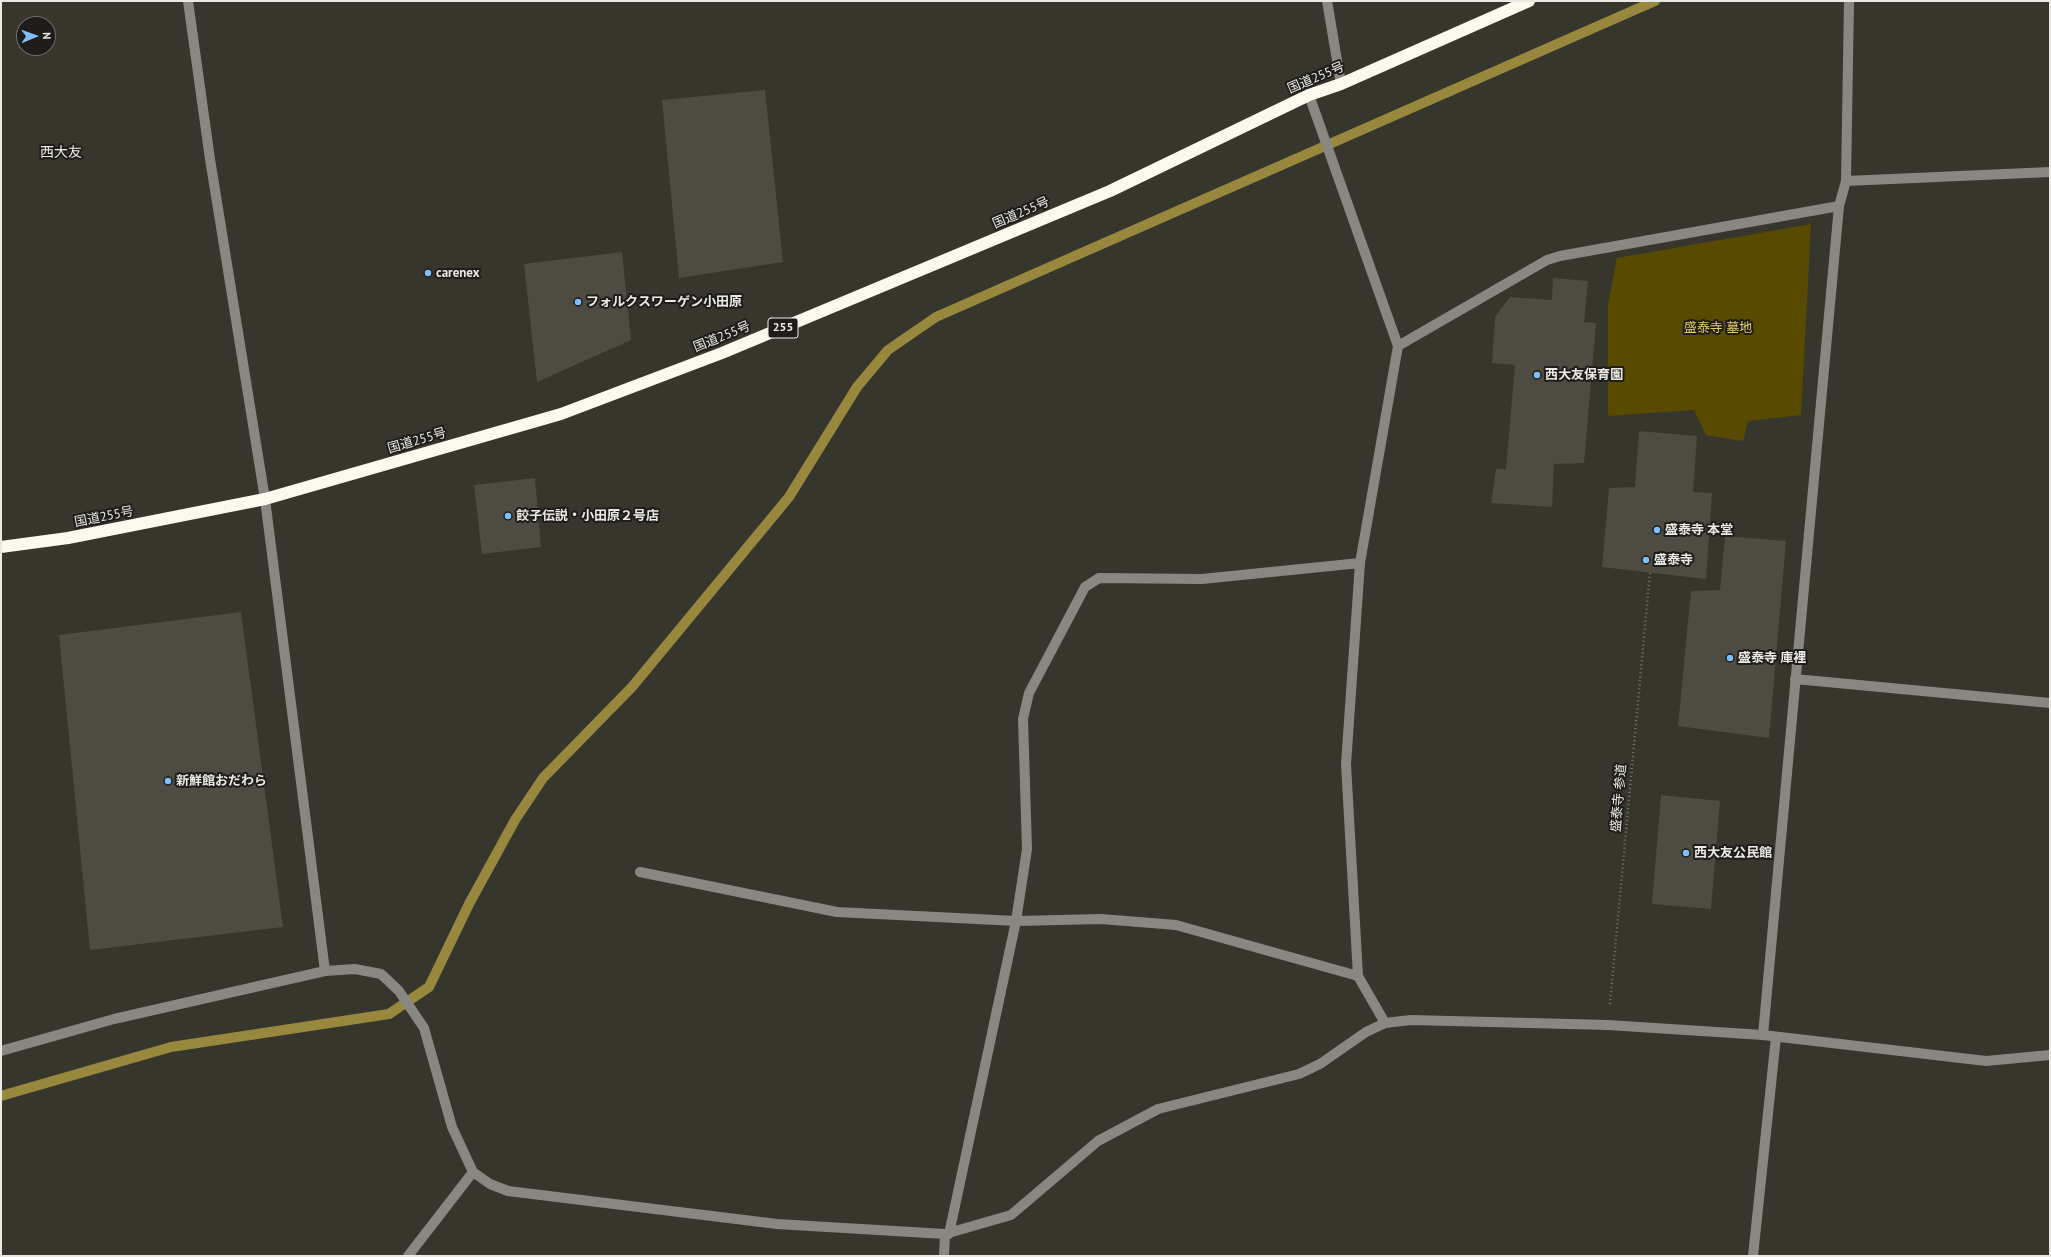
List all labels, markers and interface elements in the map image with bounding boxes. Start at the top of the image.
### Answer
north arrow [16,16,56,56]
text: N [40,32,54,39]
street label: 国道255号 [1285,59,1347,97]
district label: 西大友 [40,145,82,161]
street label: 国道255号 [990,194,1052,232]
place label: carenex [436,265,479,281]
marker: carenex [423,268,433,278]
place label: フォルクスワーゲン小田原 [586,294,742,310]
marker: フォルクスワーゲン小田原 [573,297,583,307]
street label: 国道255号 [691,318,753,356]
road number: 255 [768,318,798,338]
park label: 盛泰寺 墓地 [1684,320,1752,336]
place label: 西大友保育園 [1545,367,1623,383]
marker: 西大友保育園 [1532,370,1542,380]
street label: 国道255号 [386,425,448,457]
street label: 国道255号 [73,504,135,530]
place label: 餃子伝説・小田原２号店 [516,508,659,524]
marker: 餃子伝説・小田原２号店 [503,511,513,521]
place label: 盛泰寺 本堂 [1665,522,1733,538]
marker: 盛泰寺 本堂 [1652,525,1662,535]
place label: 盛泰寺 [1654,552,1693,568]
marker: 盛泰寺 [1641,555,1651,565]
place label: 盛泰寺 庫裡 [1738,650,1806,666]
marker: 盛泰寺 庫裡 [1725,653,1735,663]
street label: 盛泰寺 参道 [1608,763,1630,833]
place label: 新鮮館おだわら [176,773,267,789]
marker: 新鮮館おだわら [163,776,173,786]
place label: 西大友公民館 [1694,845,1772,861]
marker: 西大友公民館 [1681,848,1691,858]

